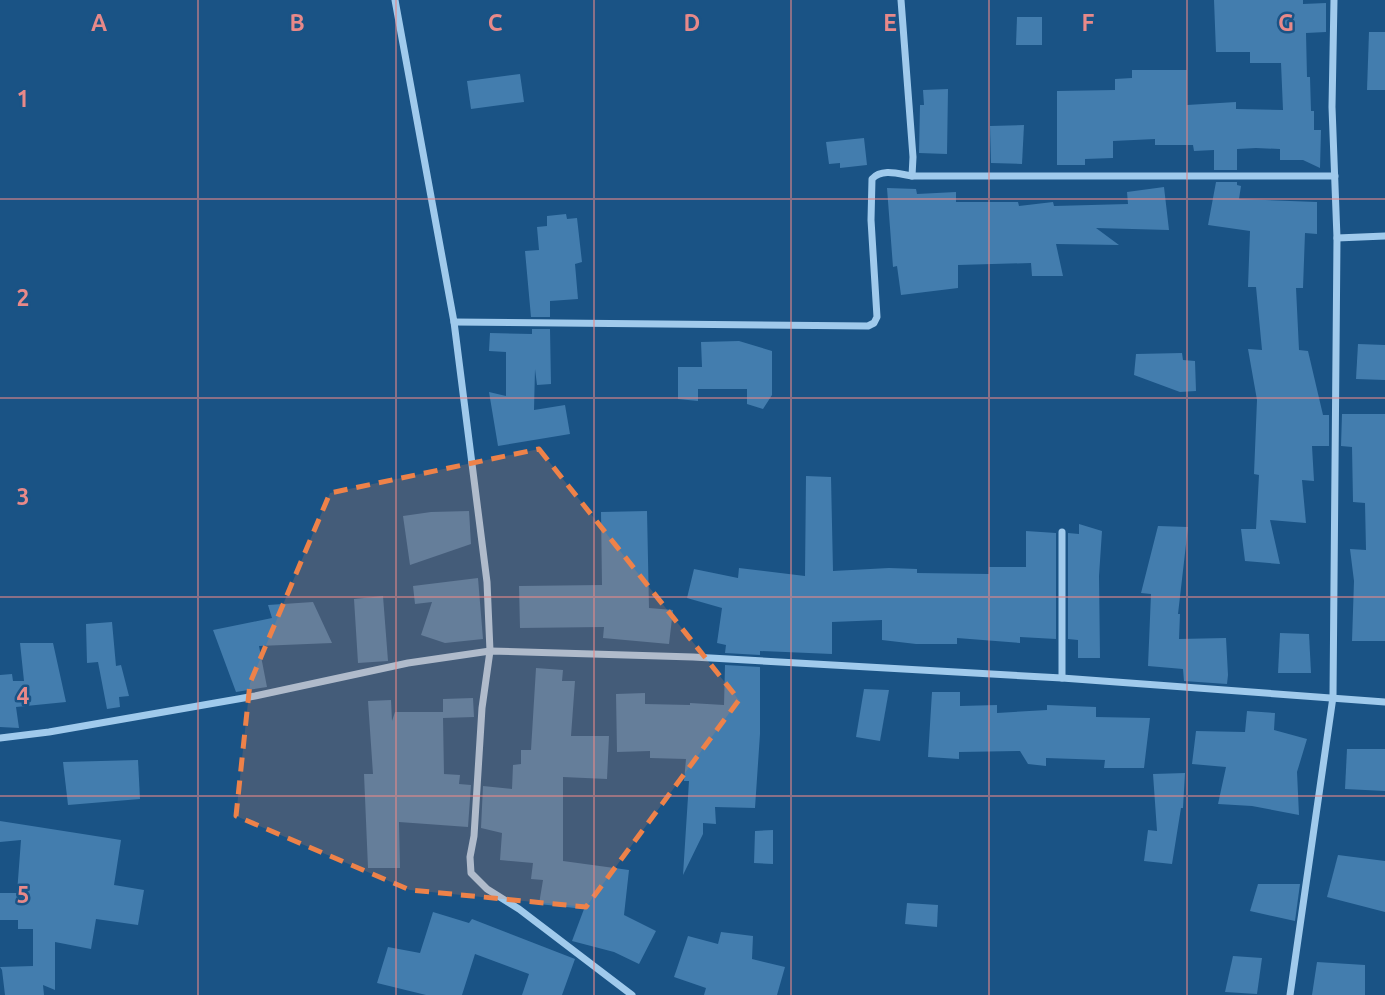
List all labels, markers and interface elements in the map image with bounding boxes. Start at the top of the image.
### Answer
text: A [91,10,107,35]
text: B [289,10,305,35]
text: C [488,10,503,35]
text: D [684,10,700,35]
text: E [883,10,897,35]
text: F [1082,10,1095,35]
text: G [1278,10,1294,35]
text: 1 [17,86,29,111]
text: 2 [17,285,29,310]
text: 3 [17,484,29,509]
text: 4 [17,683,30,708]
text: 5 [17,882,29,907]

